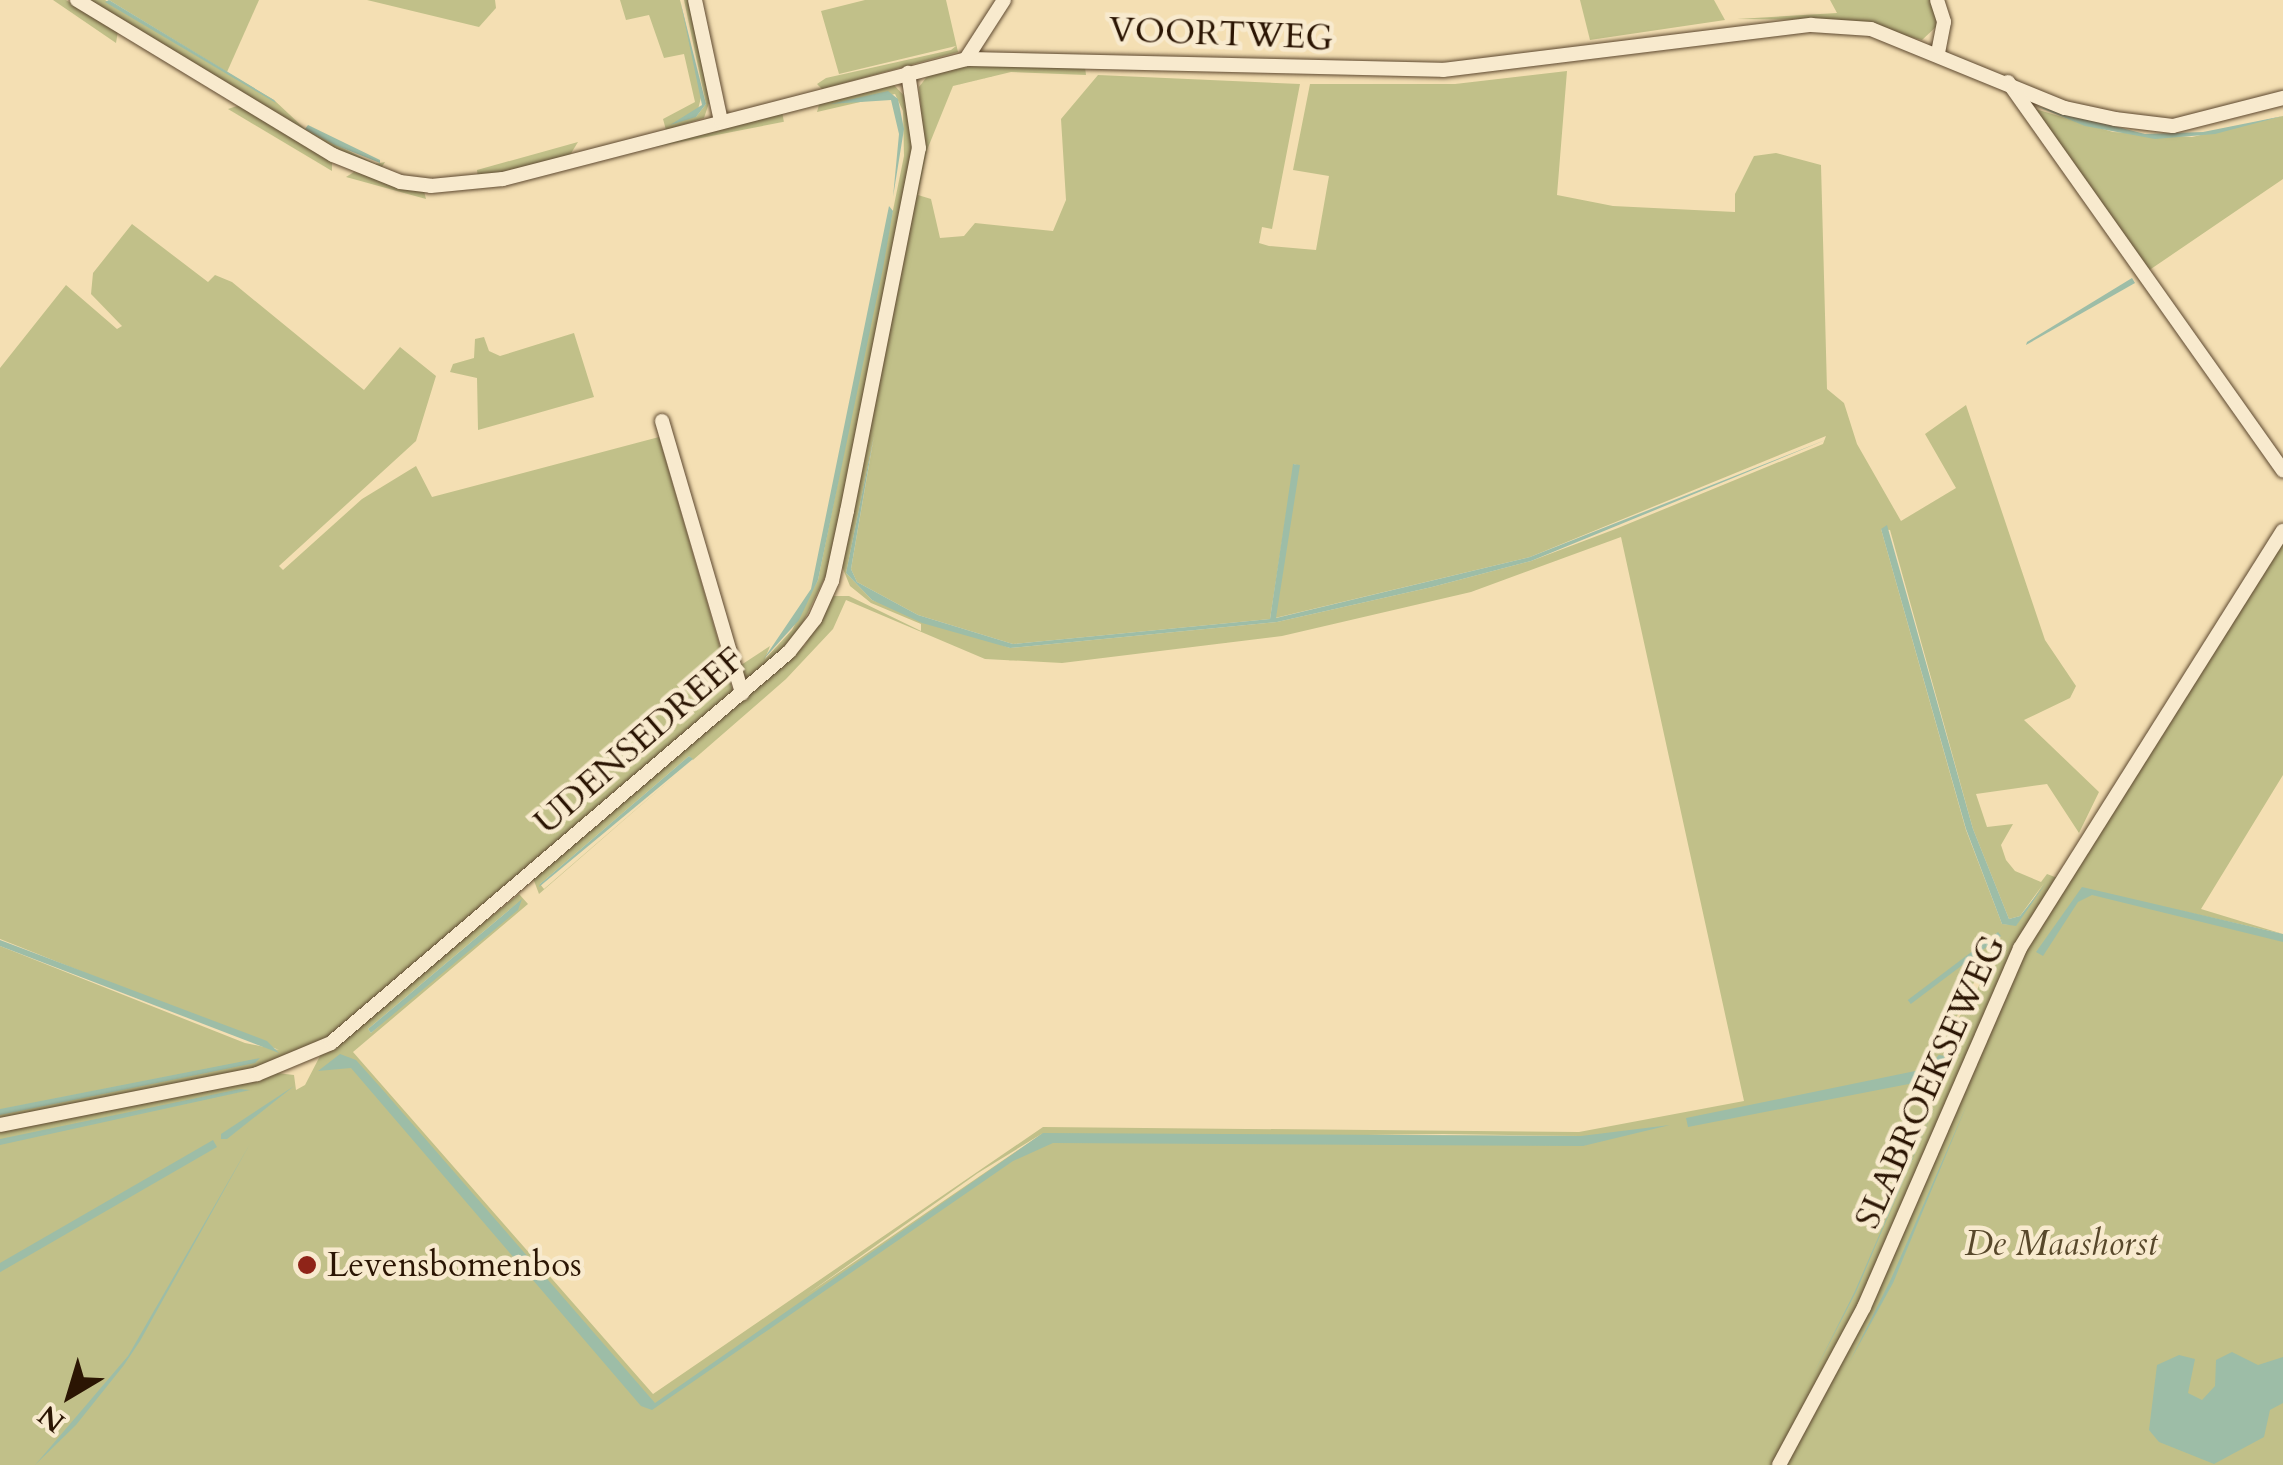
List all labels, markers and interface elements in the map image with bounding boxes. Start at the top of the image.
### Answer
street label: VOORTWEG [1108,9,1334,59]
street label: UDENSEDREEF [526,639,752,843]
street label: SLABROEKSEWEG [1846,929,2014,1235]
park label: De Maashorst [1965,1223,2157,1265]
place label: Levensbomenbos [327,1244,582,1286]
marker: Levensbomenbos [296,1254,318,1276]
north arrow [20,1345,120,1445]
text: N [30,1396,73,1441]

